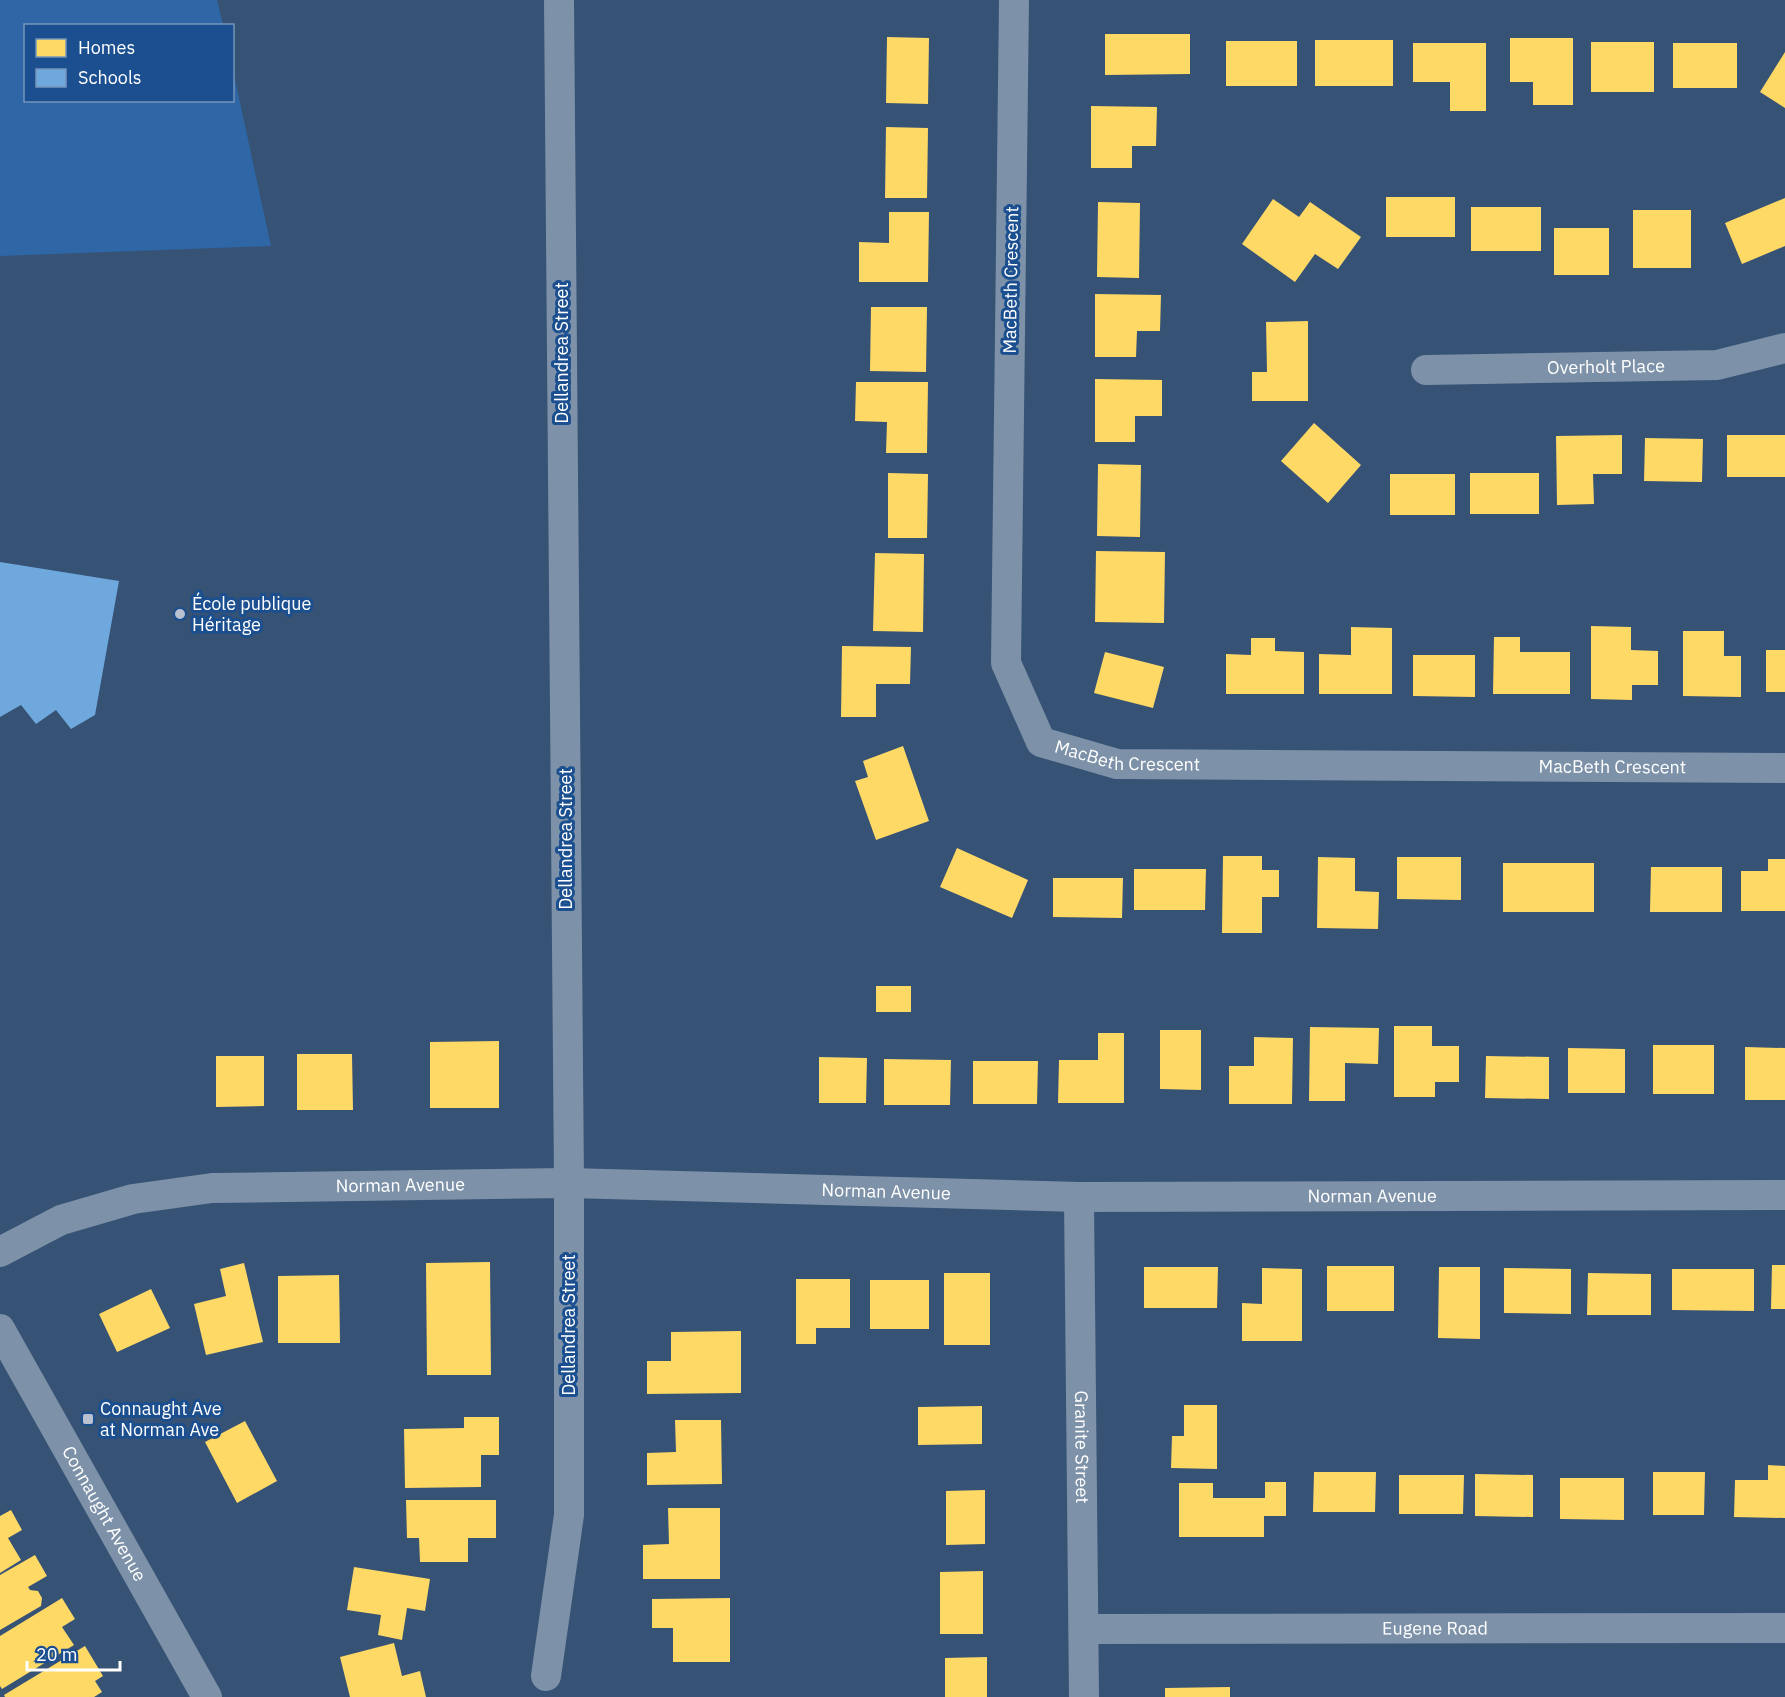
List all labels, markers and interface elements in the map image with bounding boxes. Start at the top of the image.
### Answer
legend [24,24,234,102]
text: Homes [78,36,135,59]
text: Schools [78,66,142,89]
street label: MacBeth Crescent [998,206,1023,354]
street label: Dellandrea Street [550,282,573,424]
street label: Overholt Place [1547,354,1665,379]
place label: École publique Héritage [192,592,312,636]
marker: École publique Héritage [173,607,187,621]
street label: MacBeth Crescent [1052,735,1200,775]
street label: MacBeth Crescent [1539,755,1686,778]
street label: Dellandrea Street [554,768,577,910]
street label: Norman Avenue [335,1172,465,1197]
street label: Norman Avenue [821,1178,951,1204]
street label: Norman Avenue [1307,1184,1437,1207]
street label: Dellandrea Street [557,1254,580,1396]
street label: Granite Street [1070,1390,1094,1504]
place label: Connaught Ave at Norman Ave [100,1397,222,1441]
marker: Connaught Ave at Norman Ave [81,1412,95,1426]
street label: Connaught Avenue [57,1442,152,1586]
street label: Eugene Road [1382,1616,1488,1640]
scale bar [27,1634,120,1672]
text: 20 m [36,1643,78,1666]

